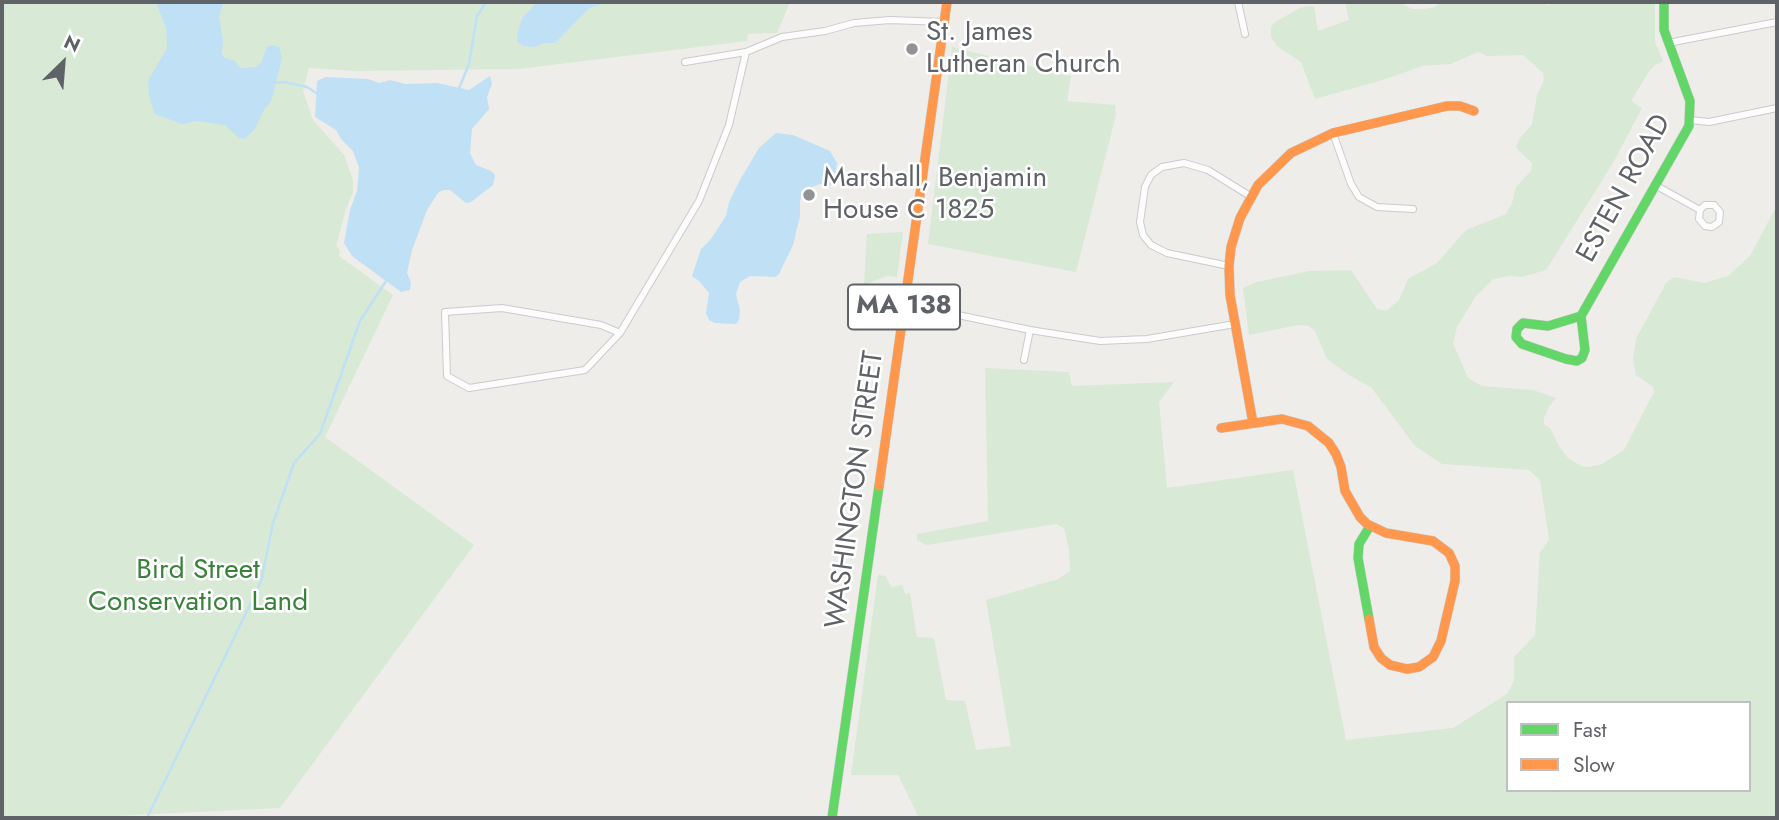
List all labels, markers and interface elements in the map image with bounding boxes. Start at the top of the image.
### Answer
place label: St. James Lutheran Church [926,16,1121,82]
north arrow [28,28,98,98]
text: N [60,28,85,59]
marker: St. James Lutheran Church [904,41,920,57]
street label: ESTEN ROAD [1571,109,1679,269]
place label: Marshall, Benjamin House C 1825 [823,162,1047,228]
marker: Marshall, Benjamin House C 1825 [801,187,817,203]
road number: MA 138 [848,284,960,330]
street label: WASHINGTON STREET [820,349,892,631]
park label: Bird Street Conservation Land [88,554,308,620]
legend [1506,701,1751,792]
text: Fast [1573,715,1606,745]
text: Slow [1573,750,1615,780]

